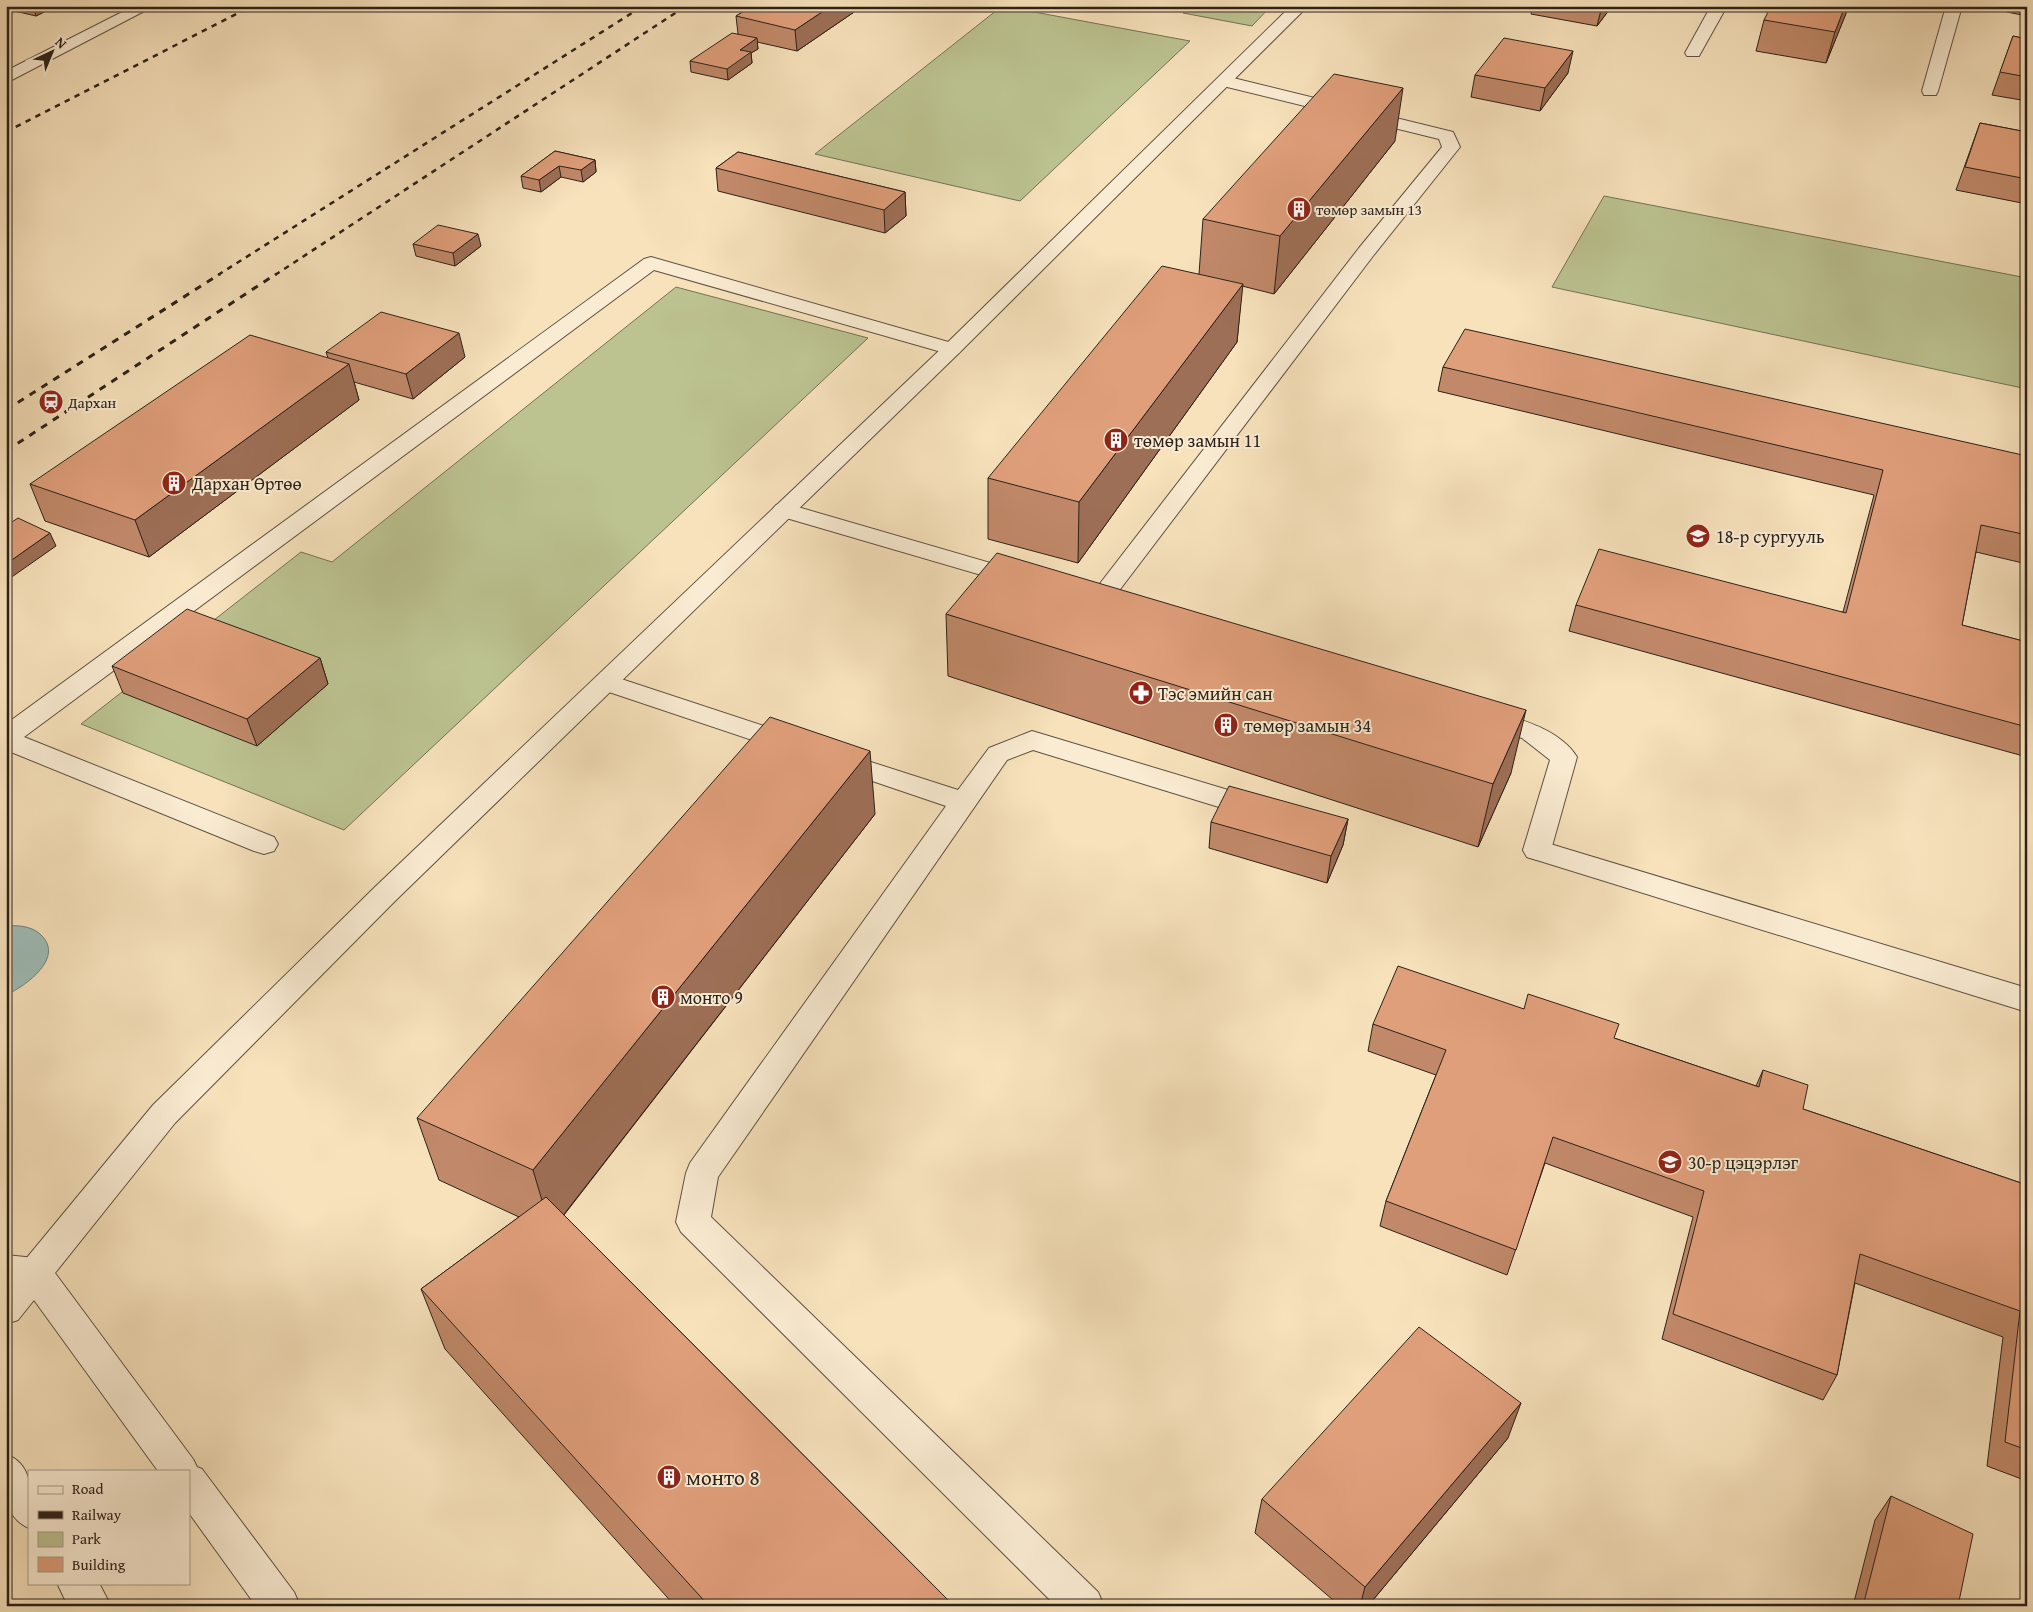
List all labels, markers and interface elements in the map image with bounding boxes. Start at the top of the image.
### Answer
north arrow [28,28,78,78]
text: N [51,32,72,54]
building icon: төмөр замын 13 [1286,196,1312,222]
place label: төмөр замын 13 [1316,199,1422,220]
station icon: Дархан [38,389,64,415]
place label: Дархан [67,392,117,413]
building icon: төмөр замын 11 [1103,427,1129,453]
place label: төмөр замын 11 [1134,427,1261,454]
building icon: Дархан Өртөө [161,470,187,496]
place label: Дархан Өртөө [191,470,302,497]
school or university icon: 18-р сургууль [1685,523,1711,549]
place label: 18-р сургууль [1716,523,1824,550]
pharmacy icon: Тэс эмийн сан [1128,680,1154,706]
place label: Тэс эмийн сан [1158,680,1273,707]
building icon: төмөр замын 34 [1213,712,1239,738]
place label: төмөр замын 34 [1244,712,1371,739]
building icon: монто 9 [650,984,676,1010]
place label: монто 9 [680,984,743,1011]
school or university icon: 30-р цэцэрлэг [1657,1149,1683,1175]
place label: 30-р цэцэрлэг [1688,1149,1799,1176]
place label: монто 8 [686,1462,760,1493]
building icon: монто 8 [656,1464,682,1490]
legend [28,1470,190,1584]
text: Road [72,1478,103,1499]
text: Railway [72,1504,122,1525]
text: Park [72,1528,101,1549]
text: Building [72,1554,126,1575]

